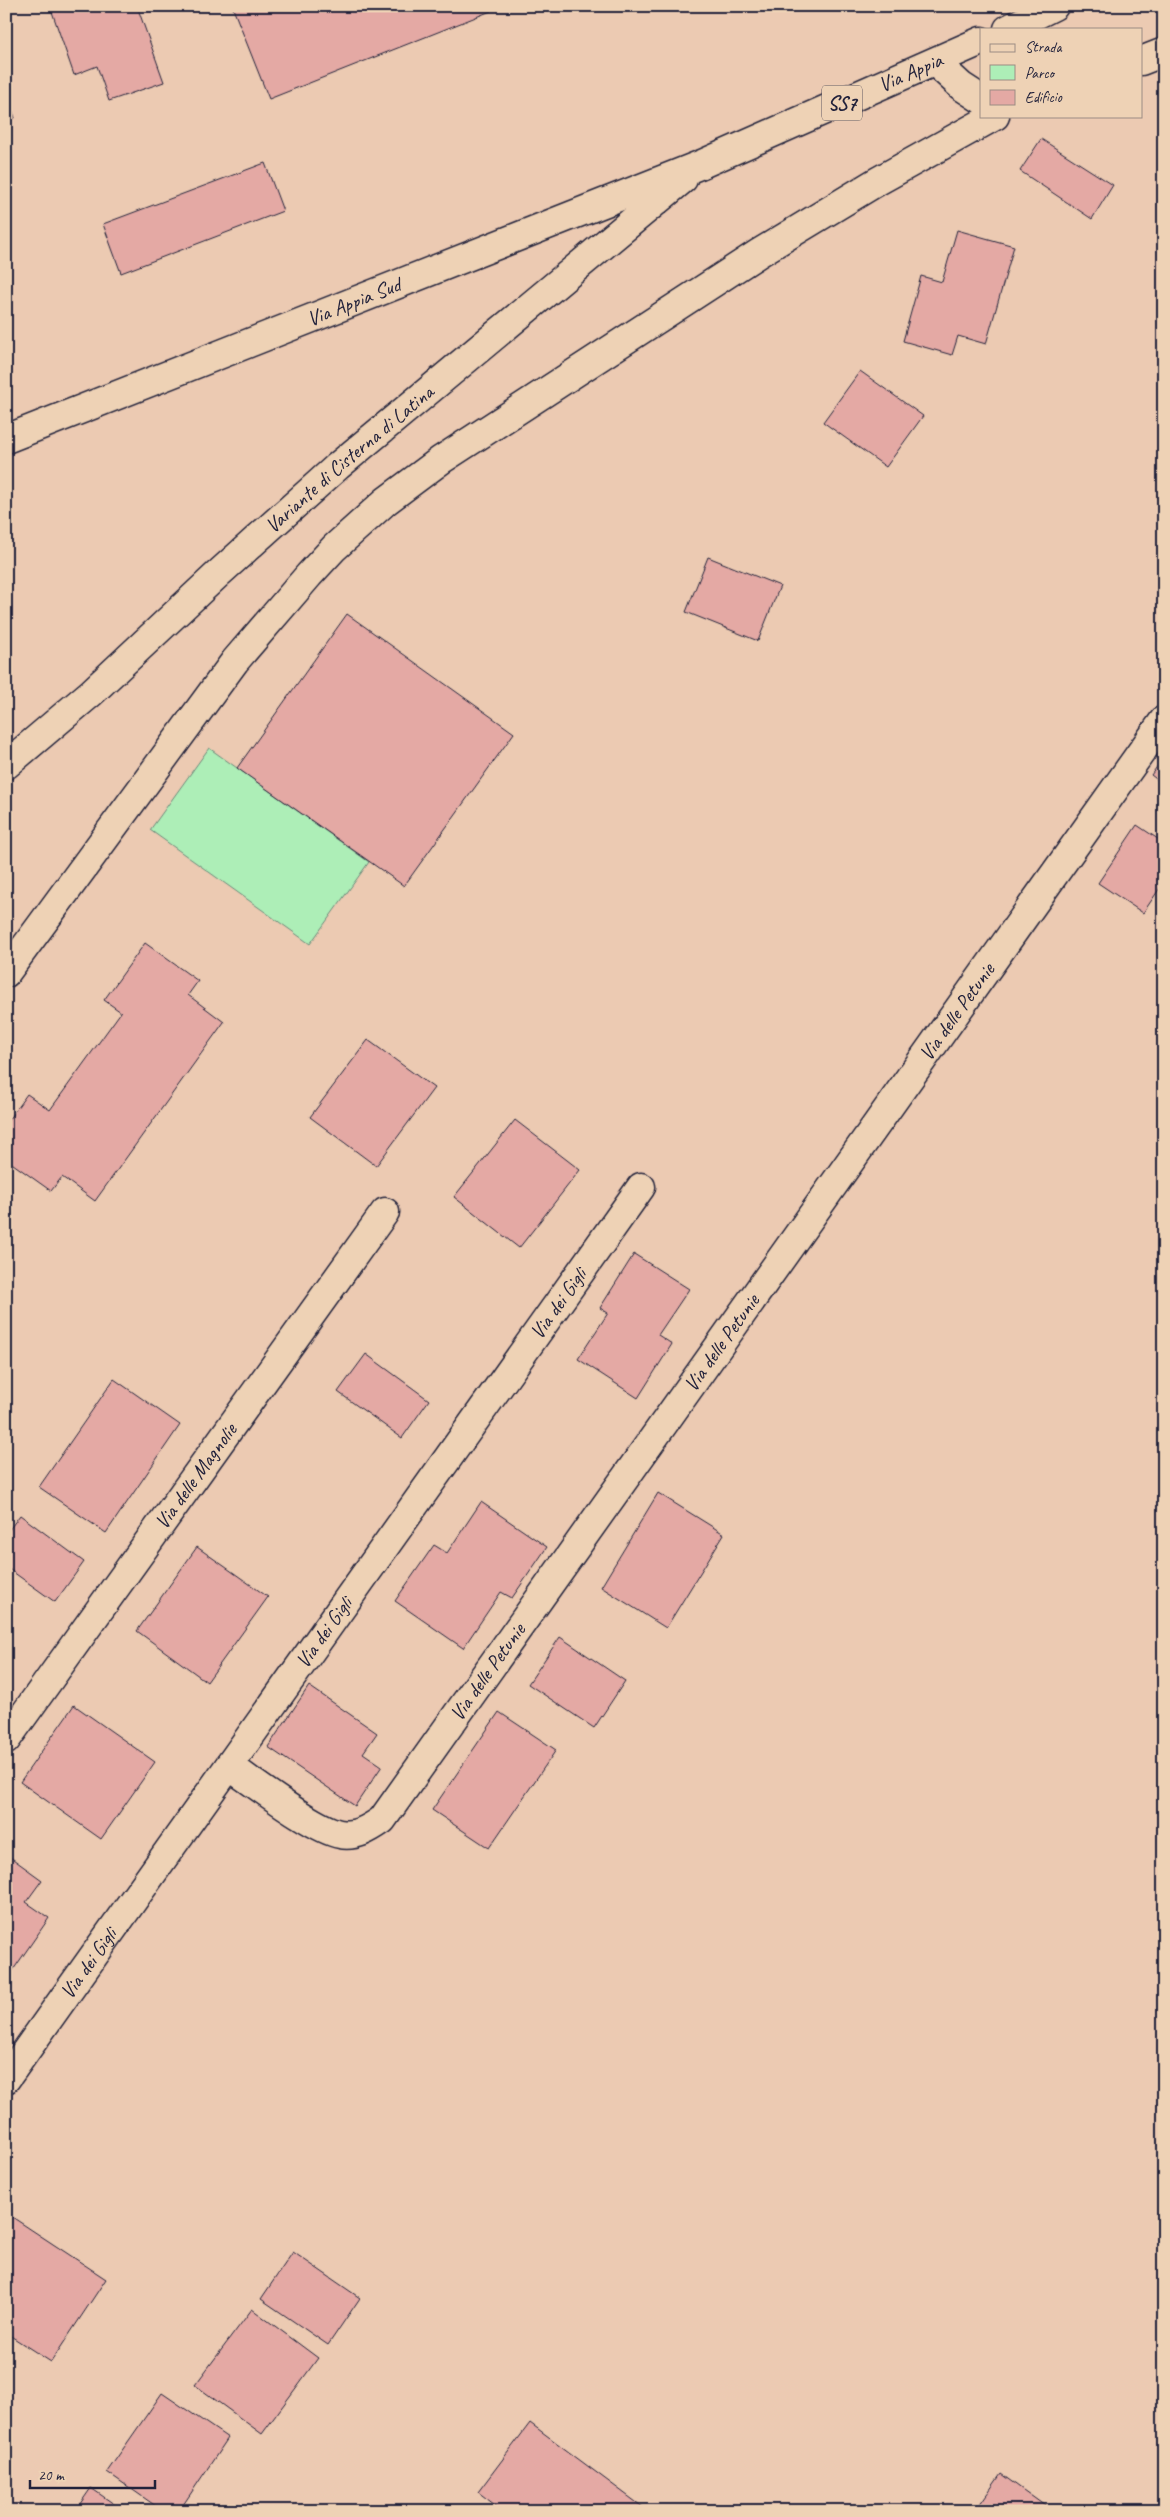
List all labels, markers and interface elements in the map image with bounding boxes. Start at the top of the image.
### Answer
legend [980,28,1142,118]
text: Strada [1025,38,1062,57]
street label: Via Appia [874,46,948,98]
text: Parco [1025,64,1056,83]
road number: SS7 [822,86,862,120]
text: Edificio [1025,88,1063,107]
street label: Via Appia Sud [303,270,407,332]
street label: Variante di Cisterna di Latina [260,378,440,538]
street label: Via delle Petunie [913,957,1001,1065]
street label: Via dei Gigli [524,1260,594,1344]
street label: Via delle Petunie [678,1288,766,1396]
street label: Via delle Magnolie [149,1417,243,1534]
street label: Via dei Gigli [290,1590,360,1673]
street label: Via delle Petunie [444,1617,531,1726]
street label: Via dei Gigli [54,1920,124,2004]
scale bar [30,2457,155,2489]
text: 20 m [38,2466,65,2485]

